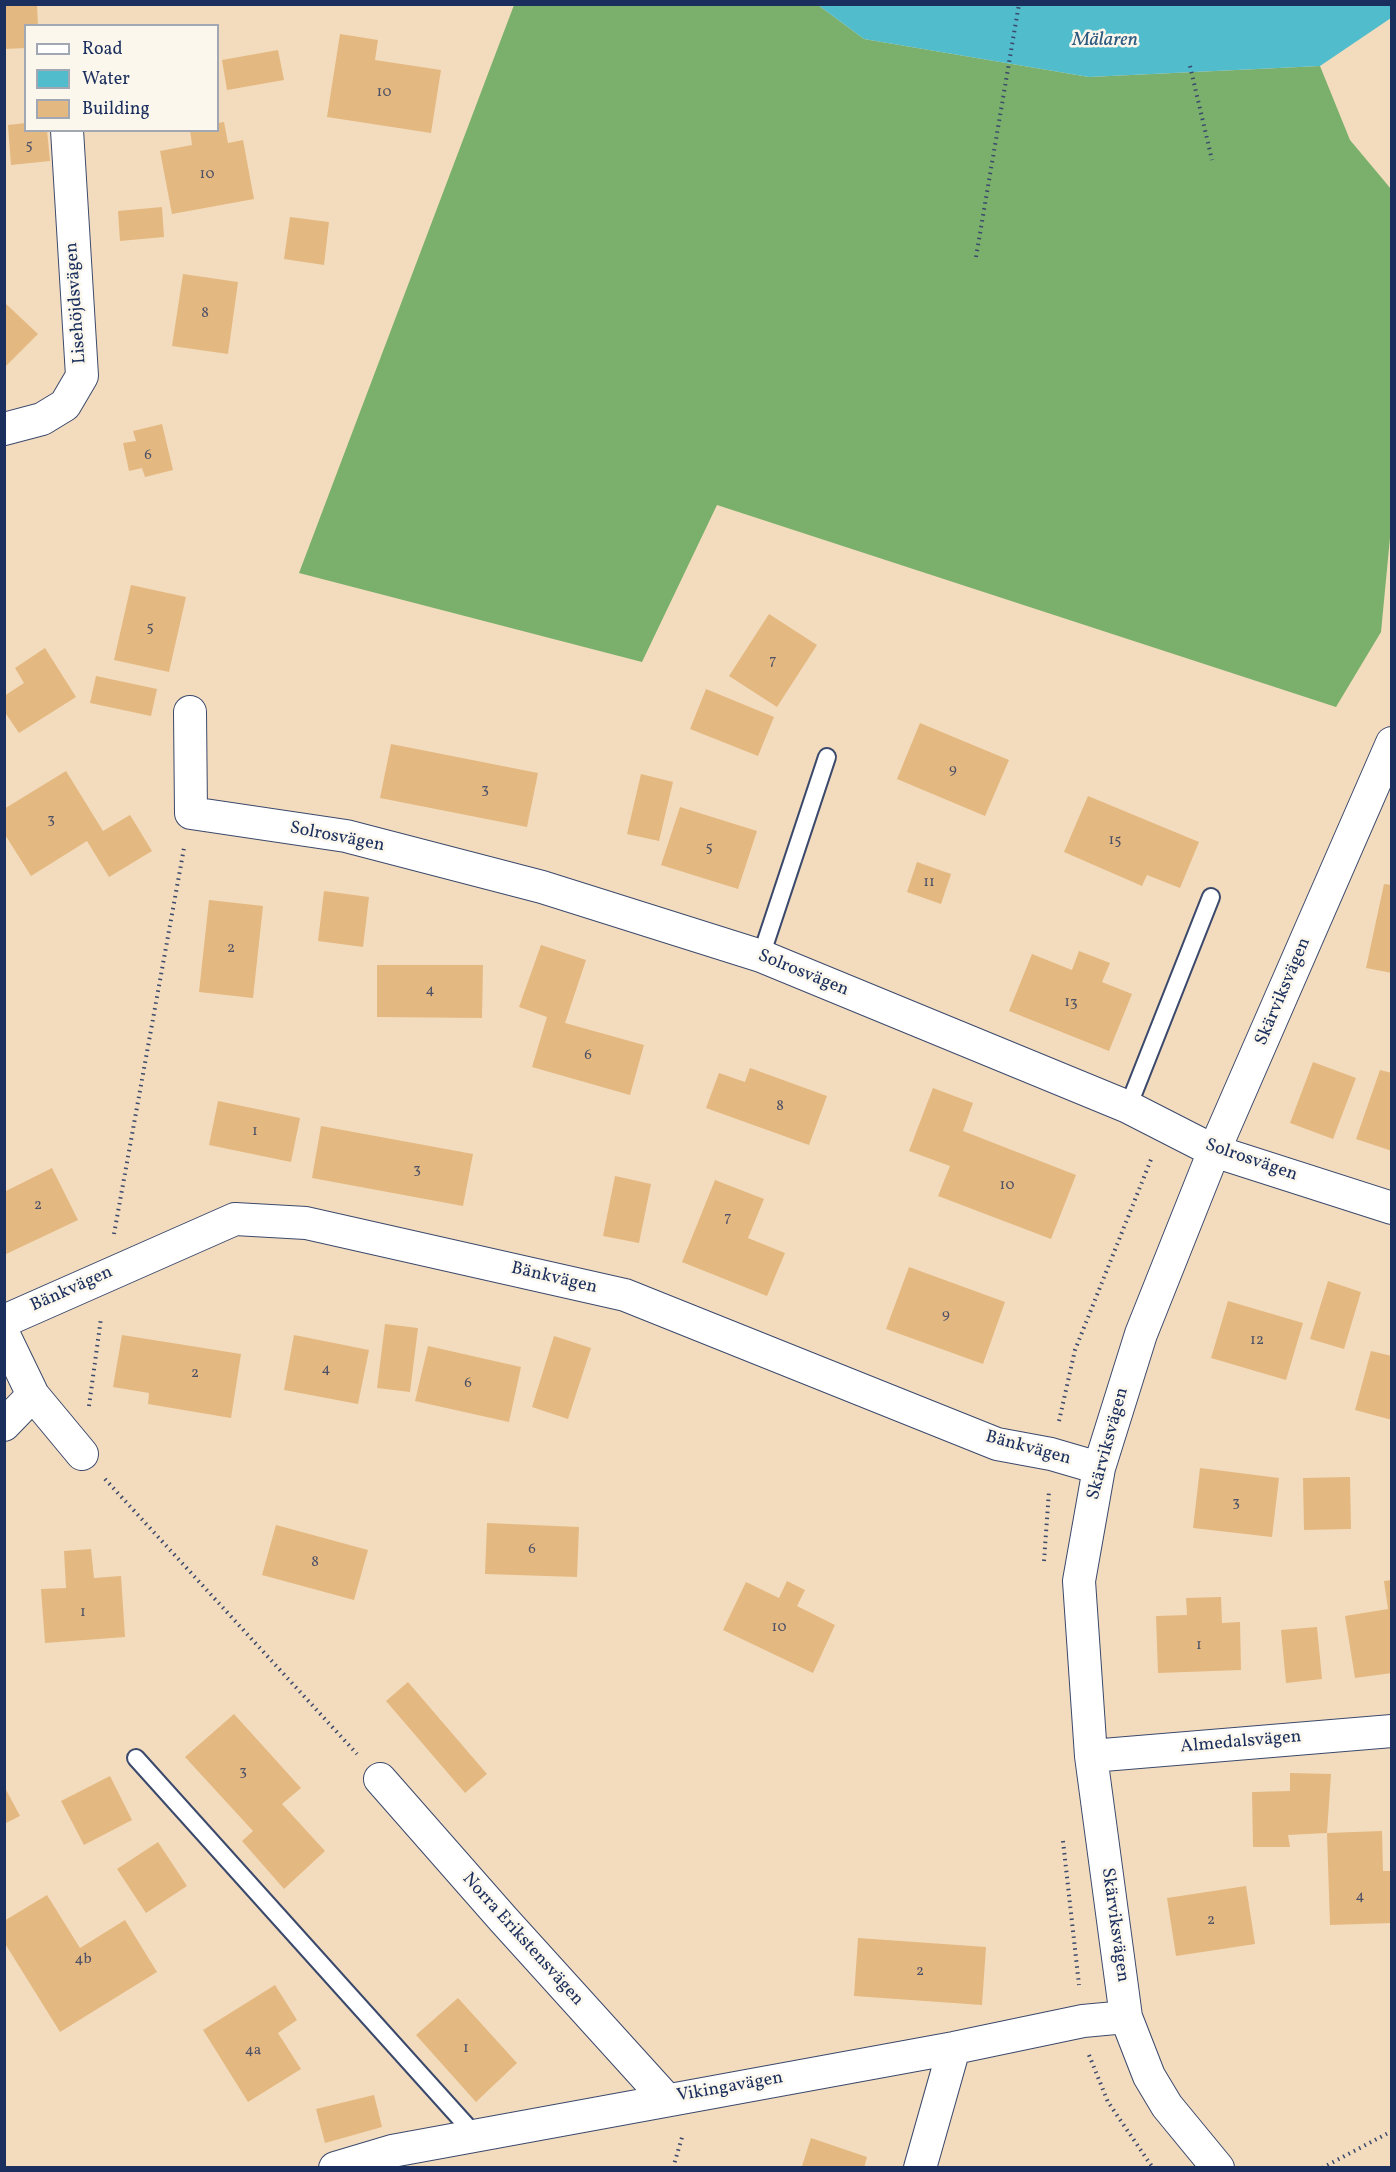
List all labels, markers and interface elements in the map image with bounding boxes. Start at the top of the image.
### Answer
legend [24,24,219,132]
water label: Mälaren [1072,29,1138,53]
text: Road [82,37,123,62]
text: Water [82,67,130,92]
house number: 10 [377,84,391,102]
text: Building [82,97,150,122]
house number: 5 [25,137,33,155]
house number: 10 [200,166,214,184]
street label: Lisehöjdsvägen [62,242,92,364]
house number: 8 [201,305,209,323]
house number: 6 [144,447,152,465]
house number: 5 [146,619,154,637]
house number: 7 [769,652,777,670]
house number: 9 [949,761,957,779]
house number: 3 [481,781,489,799]
house number: 3 [47,811,55,829]
street label: Solrosvägen [288,818,386,858]
house number: 15 [1108,832,1122,850]
house number: 5 [705,839,713,857]
house number: 11 [923,874,935,892]
street label: Skärviksvägen [1252,935,1316,1049]
house number: 2 [227,940,235,958]
street label: Solrosvägen [754,946,852,1002]
house number: 4 [426,982,434,1000]
house number: 13 [1064,994,1078,1012]
house number: 6 [584,1047,592,1065]
house number: 8 [776,1098,784,1116]
house number: 1 [252,1123,258,1141]
street label: Solrosvägen [1202,1135,1300,1187]
house number: 3 [413,1161,421,1179]
house number: 10 [1000,1177,1014,1195]
house number: 2 [34,1197,42,1215]
house number: 7 [724,1209,732,1227]
street label: Bänkvägen [509,1259,599,1299]
street label: Bänkvägen [28,1262,116,1318]
house number: 9 [942,1306,950,1324]
house number: 12 [1250,1332,1264,1350]
house number: 4 [322,1361,330,1379]
house number: 2 [191,1365,199,1383]
house number: 6 [464,1375,472,1393]
street label: Skärviksvägen [1084,1386,1134,1502]
street label: Bänkvägen [983,1427,1073,1471]
house number: 3 [1232,1494,1240,1512]
house number: 6 [528,1541,536,1559]
house number: 8 [311,1554,319,1572]
house number: 1 [80,1604,86,1622]
house number: 10 [772,1619,786,1637]
house number: 1 [1196,1637,1202,1655]
street label: Almedalsvägen [1180,1727,1302,1759]
house number: 3 [239,1763,247,1781]
street label: Skärviksvägen [1095,1866,1133,1984]
street label: Norra Erikstensvägen [457,1869,587,2011]
house number: 4 [1356,1888,1364,1906]
house number: 2 [1207,1912,1215,1930]
house number: 4b [74,1951,92,1969]
house number: 2 [916,1963,924,1981]
house number: 1 [463,2040,469,2058]
house number: 4a [245,2042,261,2060]
street label: Vikingavägen [675,2068,785,2108]

